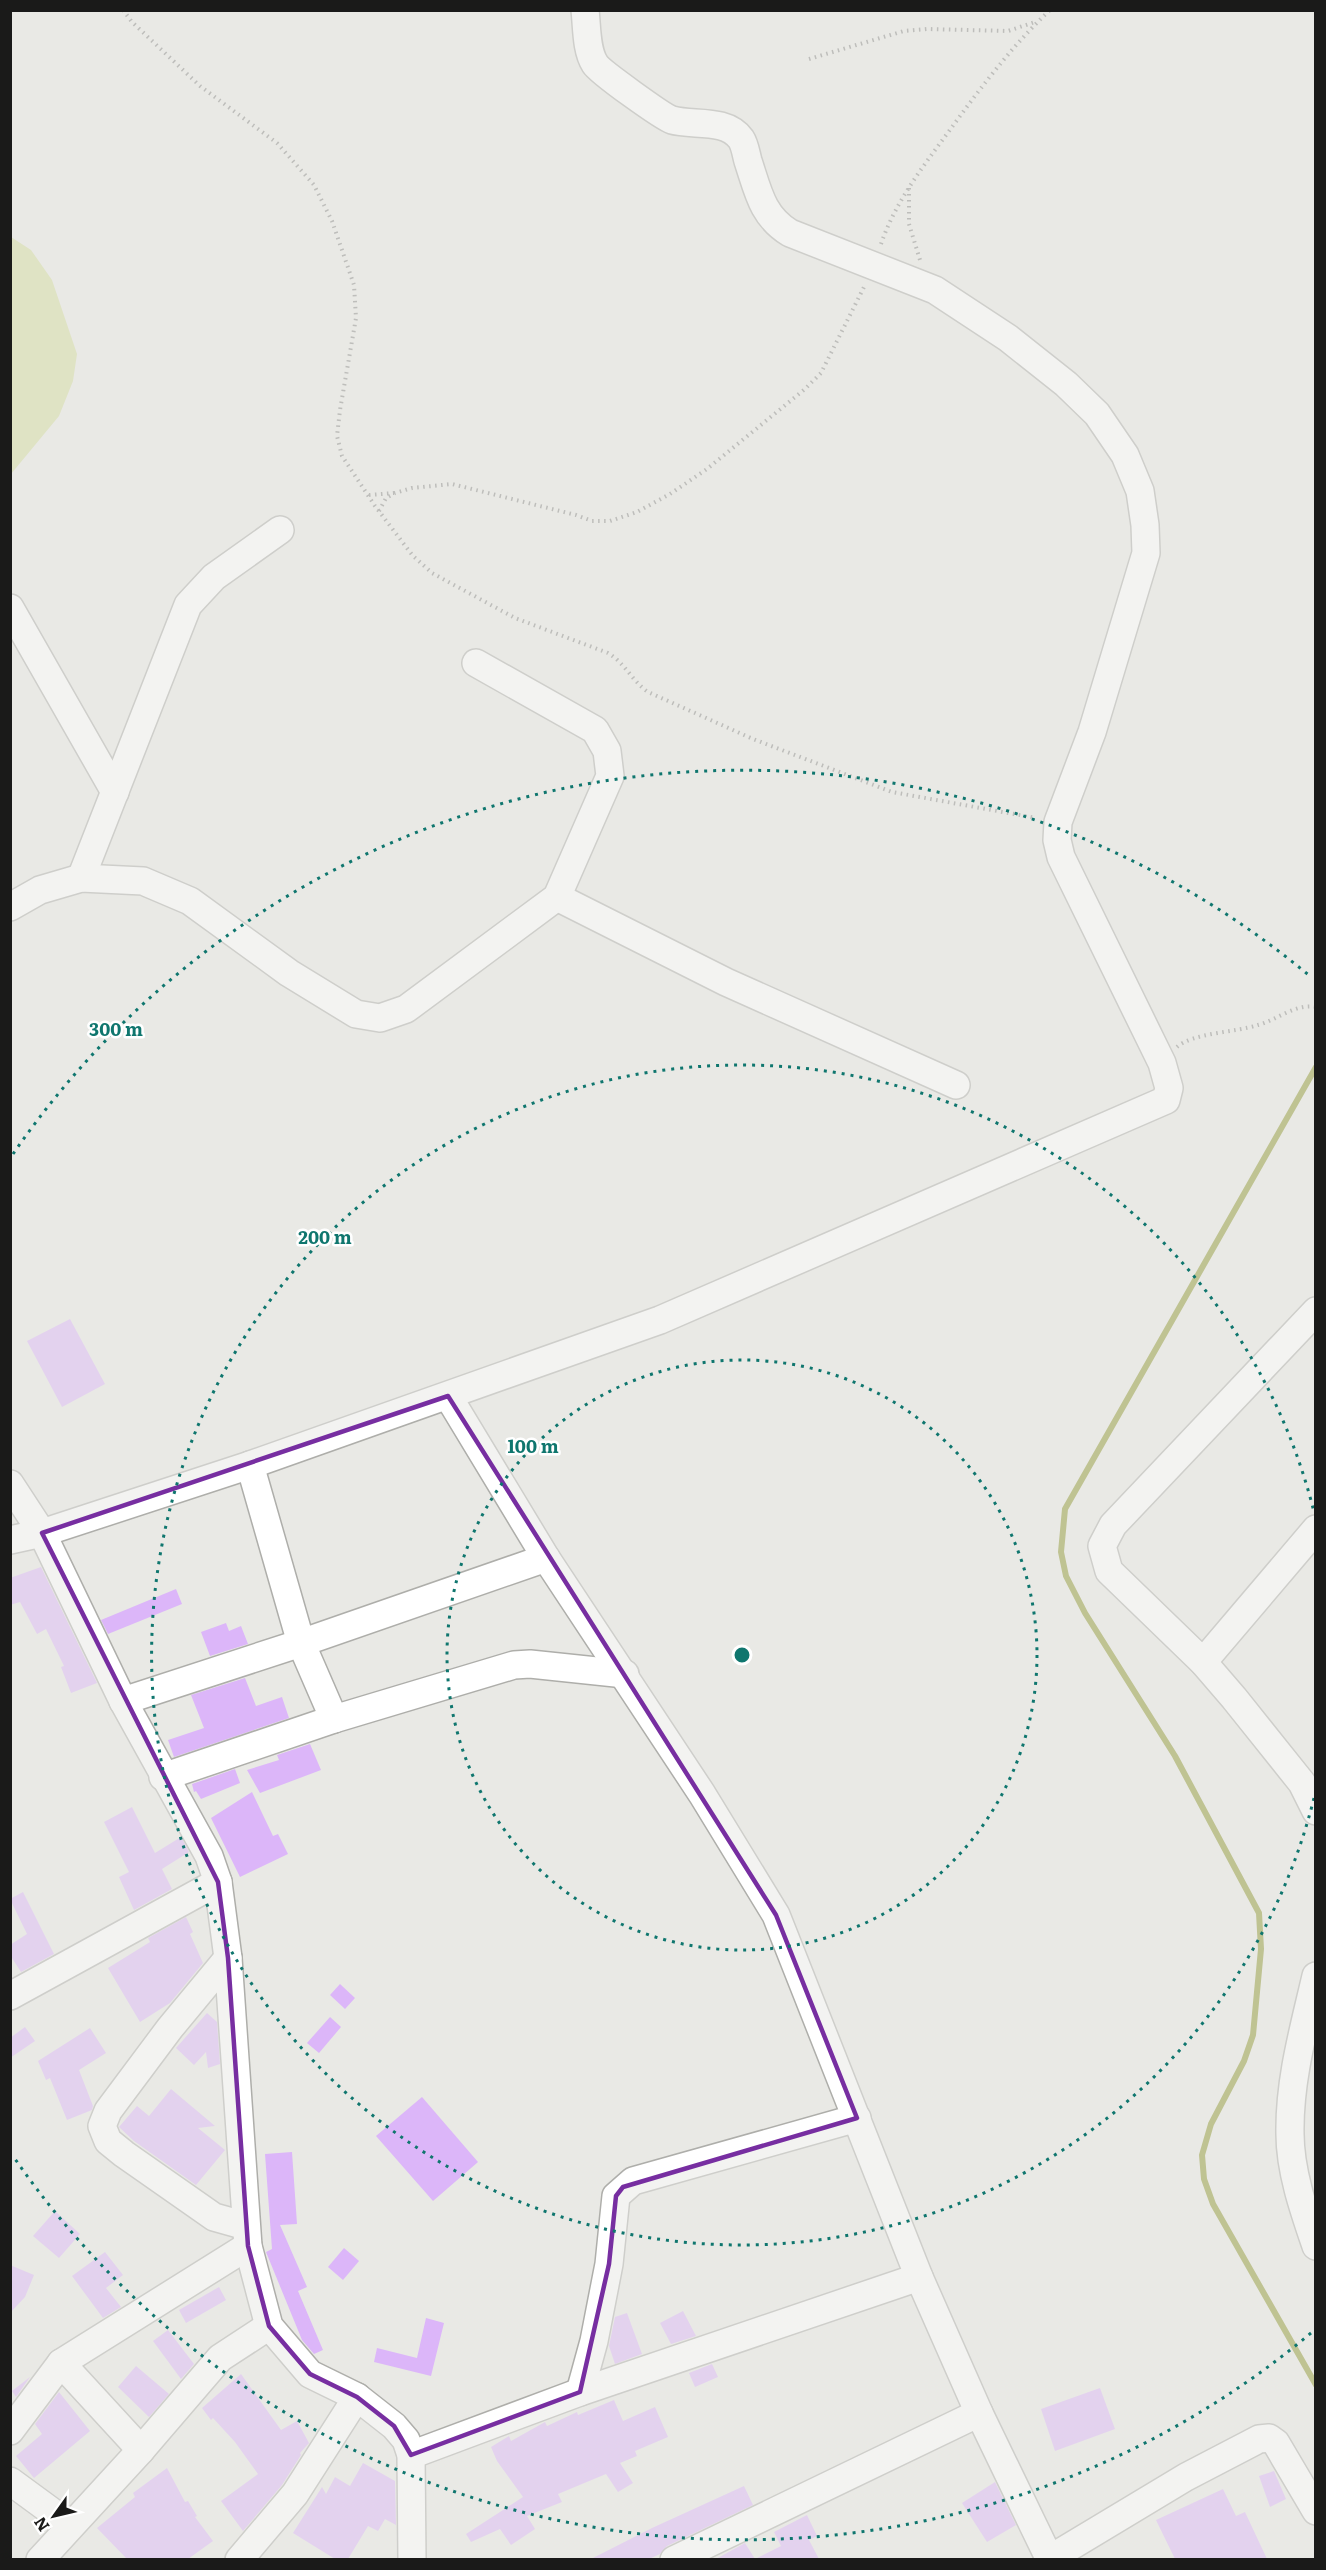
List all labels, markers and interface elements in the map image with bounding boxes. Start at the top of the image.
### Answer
text: 300 m [89,1015,143,1042]
text: 200 m [298,1223,352,1250]
text: 100 m [507,1432,559,1459]
centre of rings [732,1645,752,1665]
north arrow [24,2486,84,2546]
text: N [27,2513,54,2537]

